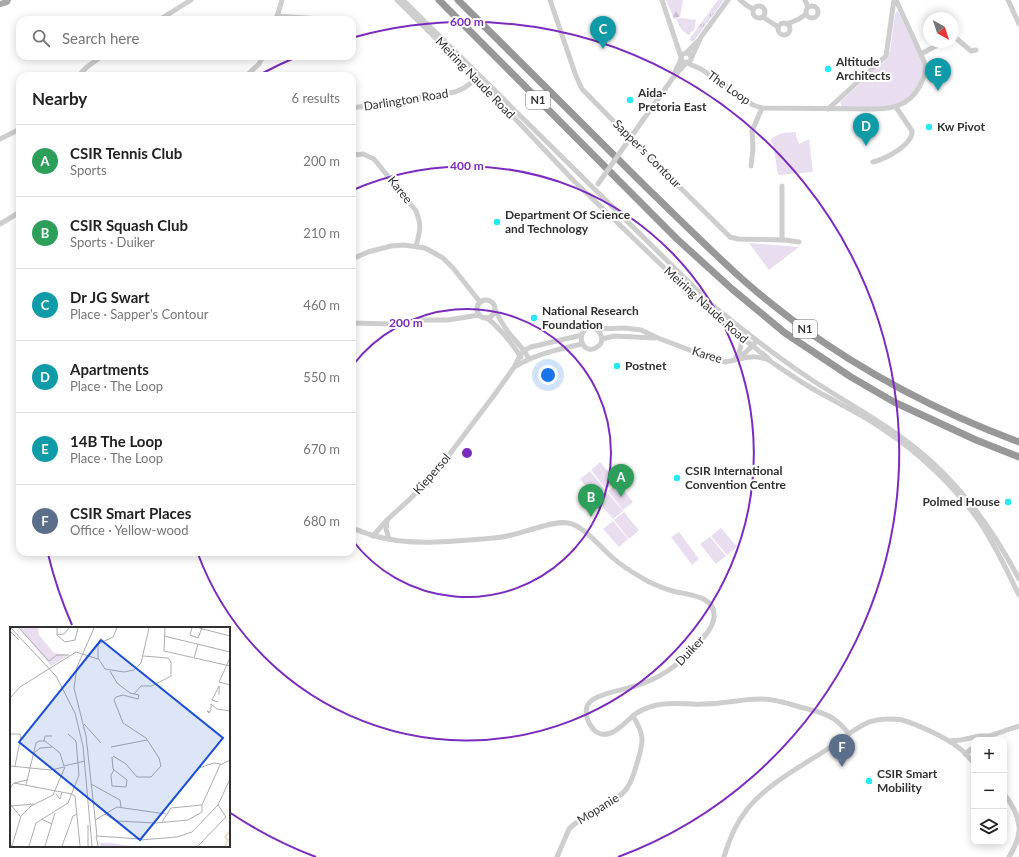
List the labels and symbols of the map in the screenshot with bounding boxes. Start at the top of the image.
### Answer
north arrow [923,12,959,48]
text: 600 m [450,14,484,29]
pin: C [590,16,616,49]
street label: Meiring Naude Road [433,34,518,122]
place label: Altitude Architects [835,54,891,83]
pin: E [925,58,951,91]
marker: Altitude Architects [823,64,833,74]
street label: The Loop [705,67,754,108]
street label: Darlington Road [363,85,449,114]
place label: Aida- Pretoria East [637,85,707,114]
road number: N1 [526,91,550,109]
marker: Aida- Pretoria East [625,95,635,105]
pin: D [853,113,879,146]
street label: Sapper's Contour [610,116,685,191]
place label: Kw Pivot [937,119,985,134]
marker: Kw Pivot [924,122,934,132]
text: 400 m [450,158,484,173]
street label: Karee [385,173,416,206]
place label: Department Of Science and Technology [505,207,631,236]
marker: Department Of Science and Technology [492,217,502,227]
street label: Meiring Naude Road [661,263,751,346]
place label: National Research Foundation [542,303,639,332]
marker: National Research Foundation [529,313,539,323]
text: 200 m [389,315,423,330]
road number: N1 [793,320,817,338]
street label: Karee [690,343,724,366]
place label: Postnet [625,358,667,373]
marker: Postnet [612,361,622,371]
your location [538,365,558,385]
centre of rings [460,446,474,460]
street label: Kiepersol [410,450,453,497]
place label: CSIR International Convention Centre [685,463,787,492]
pin: A [608,464,634,497]
marker: CSIR International Convention Centre [672,473,682,483]
pin: B [578,484,604,517]
place label: Polmed House [922,494,1001,509]
marker: Polmed House [1003,497,1013,507]
inset map [10,627,230,847]
street label: Duiker [672,632,708,668]
pin: F [829,734,855,767]
place label: CSIR Smart Mobility [877,766,938,795]
marker: CSIR Smart Mobility [864,776,874,786]
street label: Mopanie [574,790,621,827]

